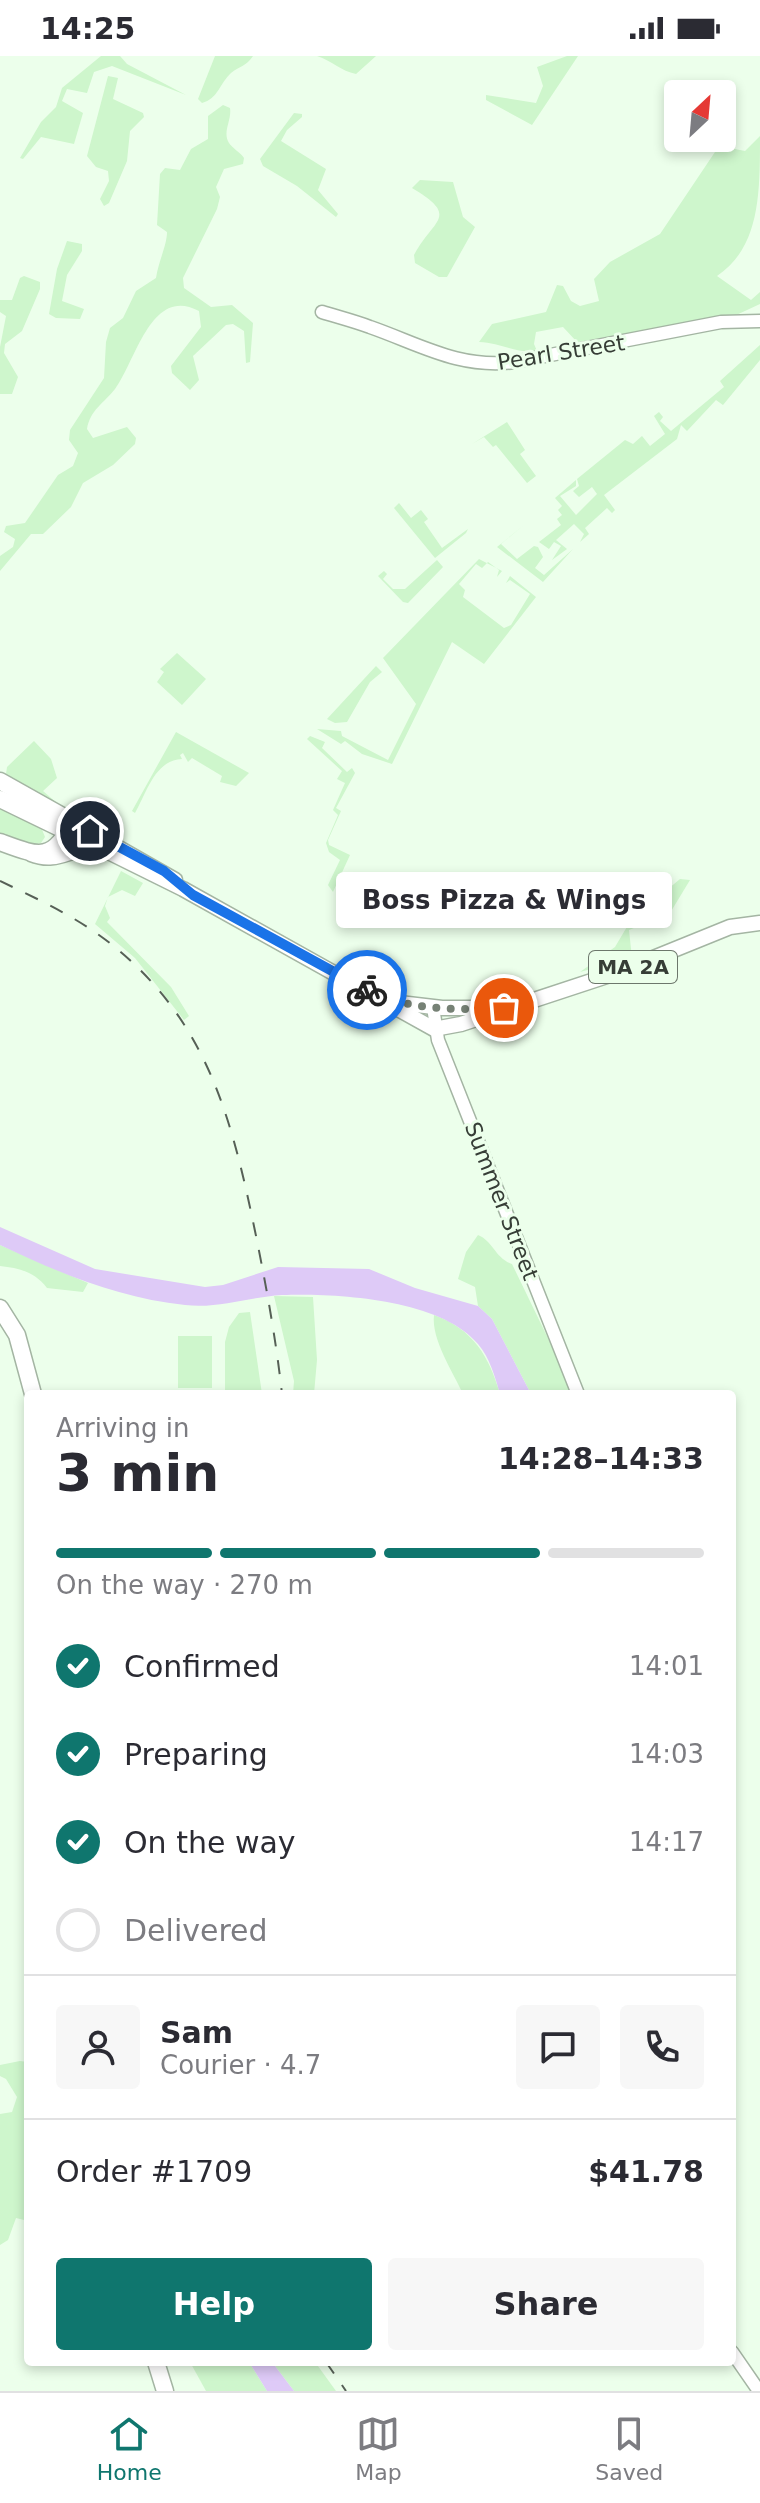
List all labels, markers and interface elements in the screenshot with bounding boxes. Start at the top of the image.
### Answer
text: 14:25 [40,11,136,46]
north arrow [664,80,736,152]
map controls [664,80,736,152]
street label: Pearl Street [496,330,627,375]
pin [56,797,124,865]
icon: home [68,809,112,853]
callout: Boss Pizza & Wings [336,872,672,928]
text: Boss Pizza & Wings [362,885,646,915]
courier [327,950,407,1030]
road number: MA 2A [589,951,677,983]
icon: bike [345,968,389,1012]
pin [470,974,538,1042]
icon: bag [482,986,526,1030]
street label: Summer Street [460,1119,543,1284]
text: Arriving in [56,1413,190,1443]
text: 14:28–14:33 [498,1441,704,1476]
text: 3 min [56,1443,219,1503]
text: On the way · 270 m [56,1570,313,1600]
icon: check [56,1644,100,1688]
text: Confirmed [124,1649,280,1684]
text: 14:01 [629,1651,704,1681]
icon: check [56,1732,100,1776]
text: Preparing [124,1737,268,1772]
text: 14:03 [629,1739,704,1769]
icon: check [56,1820,100,1864]
text: On the way [124,1825,296,1860]
text: 14:17 [629,1827,704,1857]
text: Delivered [124,1913,268,1948]
button: person [56,2005,140,2089]
button: chat [516,2005,600,2089]
button: phone [620,2005,704,2089]
text: Sam [160,2015,233,2050]
text: Courier · 4.7 [160,2050,321,2080]
text: Order #1709 [56,2154,252,2189]
text: $41.78 [588,2154,704,2189]
button: Help [56,2258,372,2350]
button: Share [388,2258,704,2350]
tab: Home [97,2412,162,2485]
tab: Map [355,2412,402,2485]
tab: Saved [595,2412,663,2485]

